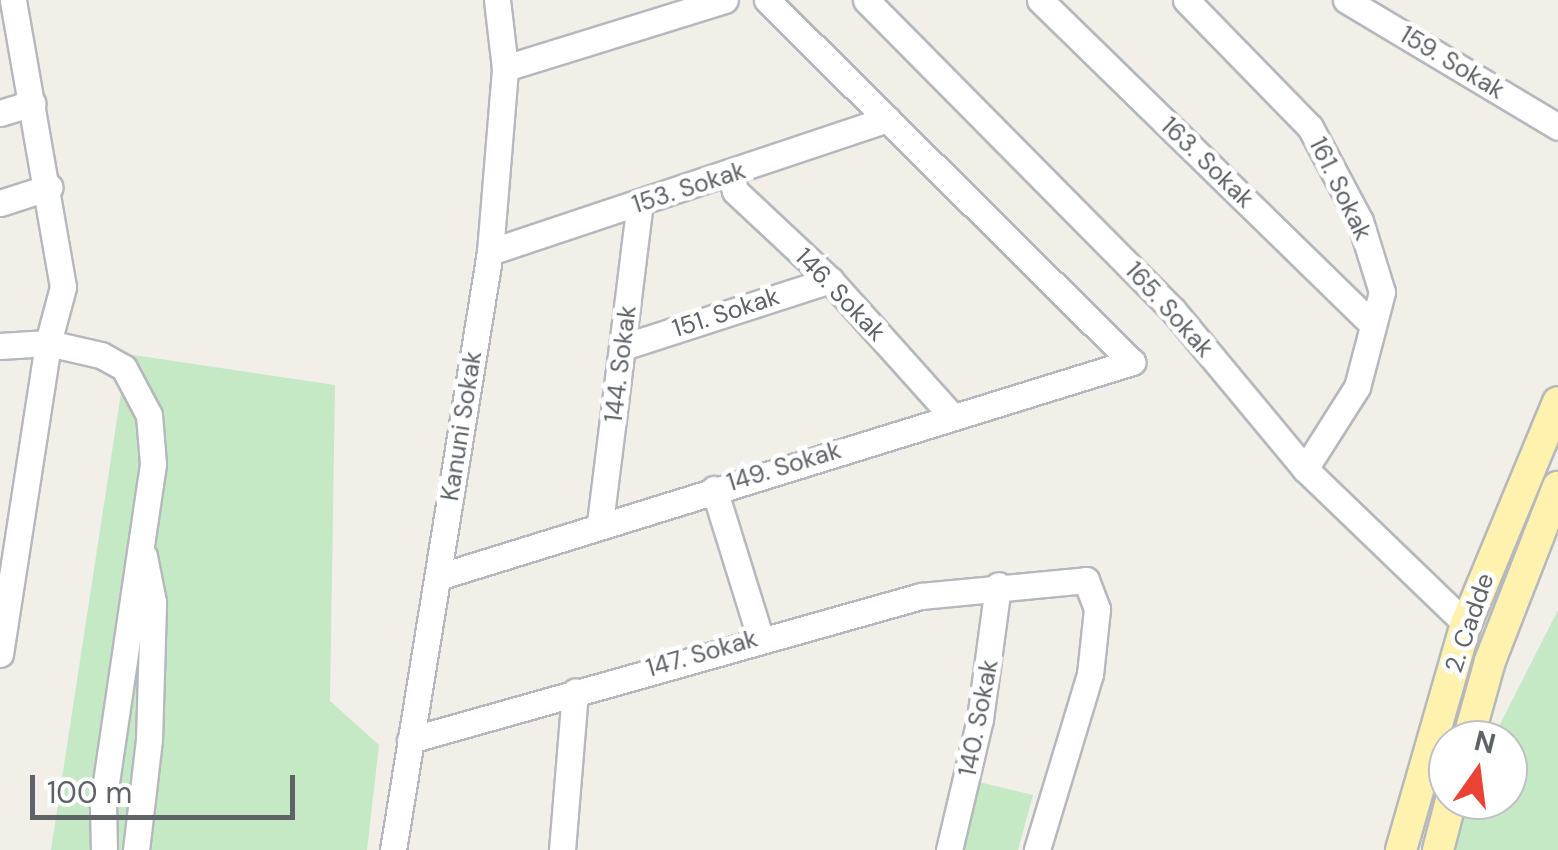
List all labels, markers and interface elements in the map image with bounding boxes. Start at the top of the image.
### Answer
street label: 159. Sokak [1394,20,1510,106]
street label: 163. Sokak [1154,111,1260,215]
street label: 161. Sokak [1302,133,1378,245]
street label: 153. Sokak [629,156,749,220]
street label: 146. Sokak [788,242,892,348]
street label: 165. Sokak [1118,256,1220,364]
street label: 151. Sokak [669,282,783,344]
street label: 144. Sokak [599,304,643,424]
street label: Kanuni Sokak [435,349,489,503]
street label: 149. Sokak [723,435,845,499]
street label: 2. Cadde [1439,569,1501,677]
street label: 147. Sokak [643,624,761,684]
street label: 140. Sokak [953,657,1005,779]
north arrow [1428,720,1528,820]
text: N [1471,722,1499,763]
scale bar [35,755,300,817]
text: 100 m [47,773,132,812]

